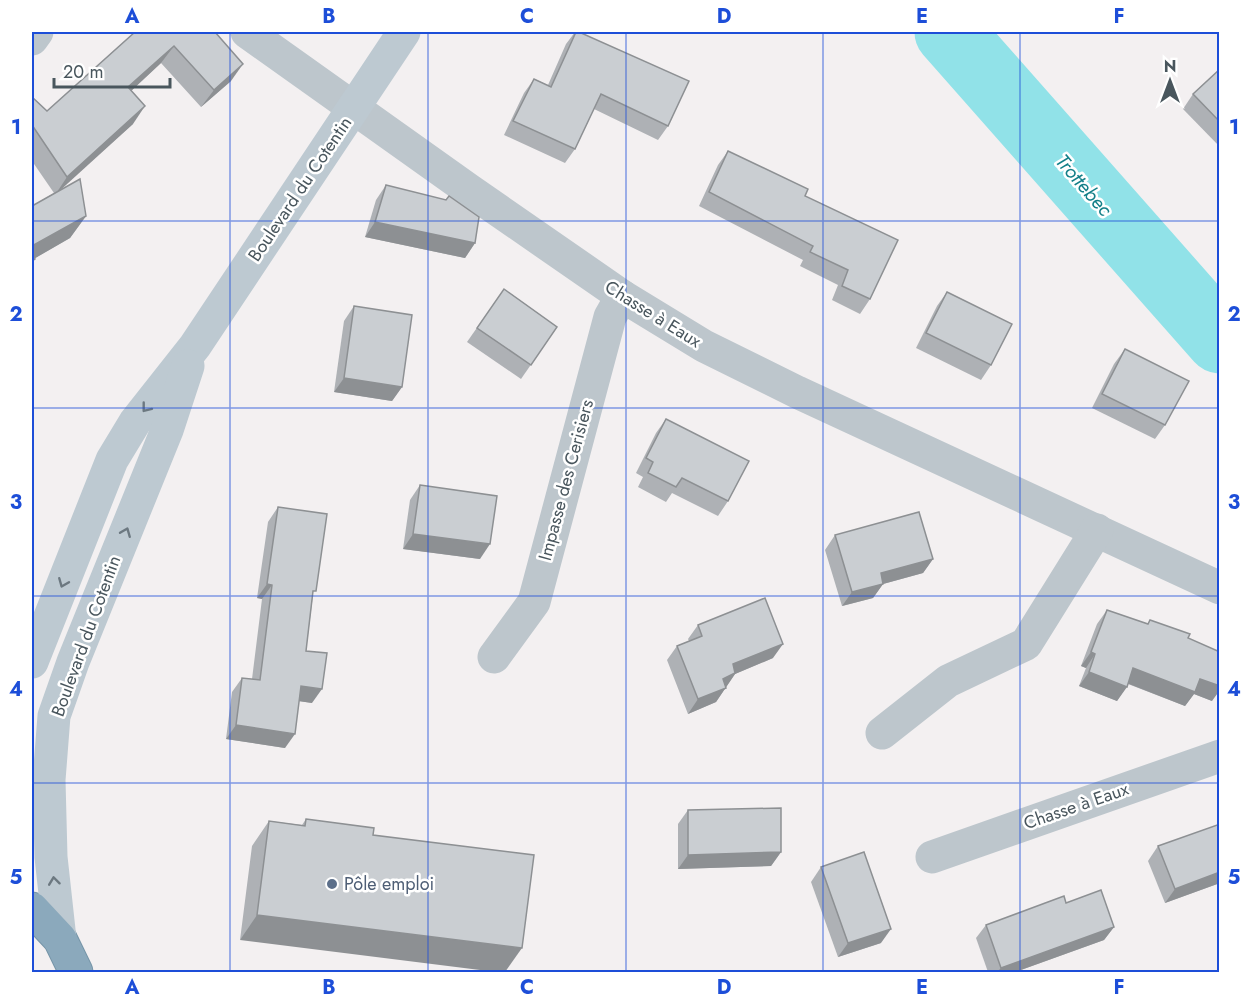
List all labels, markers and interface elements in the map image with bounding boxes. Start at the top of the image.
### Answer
text: A [124,2,140,31]
text: B [322,2,336,31]
text: C [520,2,534,31]
text: D [717,2,731,31]
text: E [916,2,928,31]
text: F [1113,2,1125,31]
scale bar [54,51,170,89]
north arrow [1140,51,1200,111]
text: N [1164,55,1176,78]
text: 20 m [63,59,103,85]
street label: Boulevard du Cotentin [242,111,358,267]
text: 1 [11,113,21,142]
text: 1 [1229,113,1239,142]
water label: Trottebec [1048,148,1119,223]
street label: Chasse à Eaux [600,274,707,354]
text: 2 [9,300,23,329]
text: 2 [1227,300,1241,329]
street label: Impasse des Cerisiers [532,397,600,563]
one-way arrow [142,401,153,412]
text: 3 [10,488,22,517]
text: 3 [1228,488,1240,517]
one-way arrow [119,527,131,538]
street label: Boulevard du Cotentin [45,552,127,720]
one-way arrow [57,578,70,588]
text: 4 [9,675,23,704]
text: 4 [1227,675,1241,704]
street label: Chasse à Eaux [1020,776,1132,836]
text: 5 [10,863,23,892]
text: 5 [1228,863,1241,892]
place label: Pôle emploi [344,871,434,897]
one-way arrow [48,876,60,885]
marker: Pôle emploi [325,877,339,891]
text: A [124,973,140,1002]
text: B [322,973,336,1002]
text: C [520,973,534,1002]
text: D [717,973,731,1002]
text: E [916,973,928,1002]
text: F [1113,973,1125,1002]

